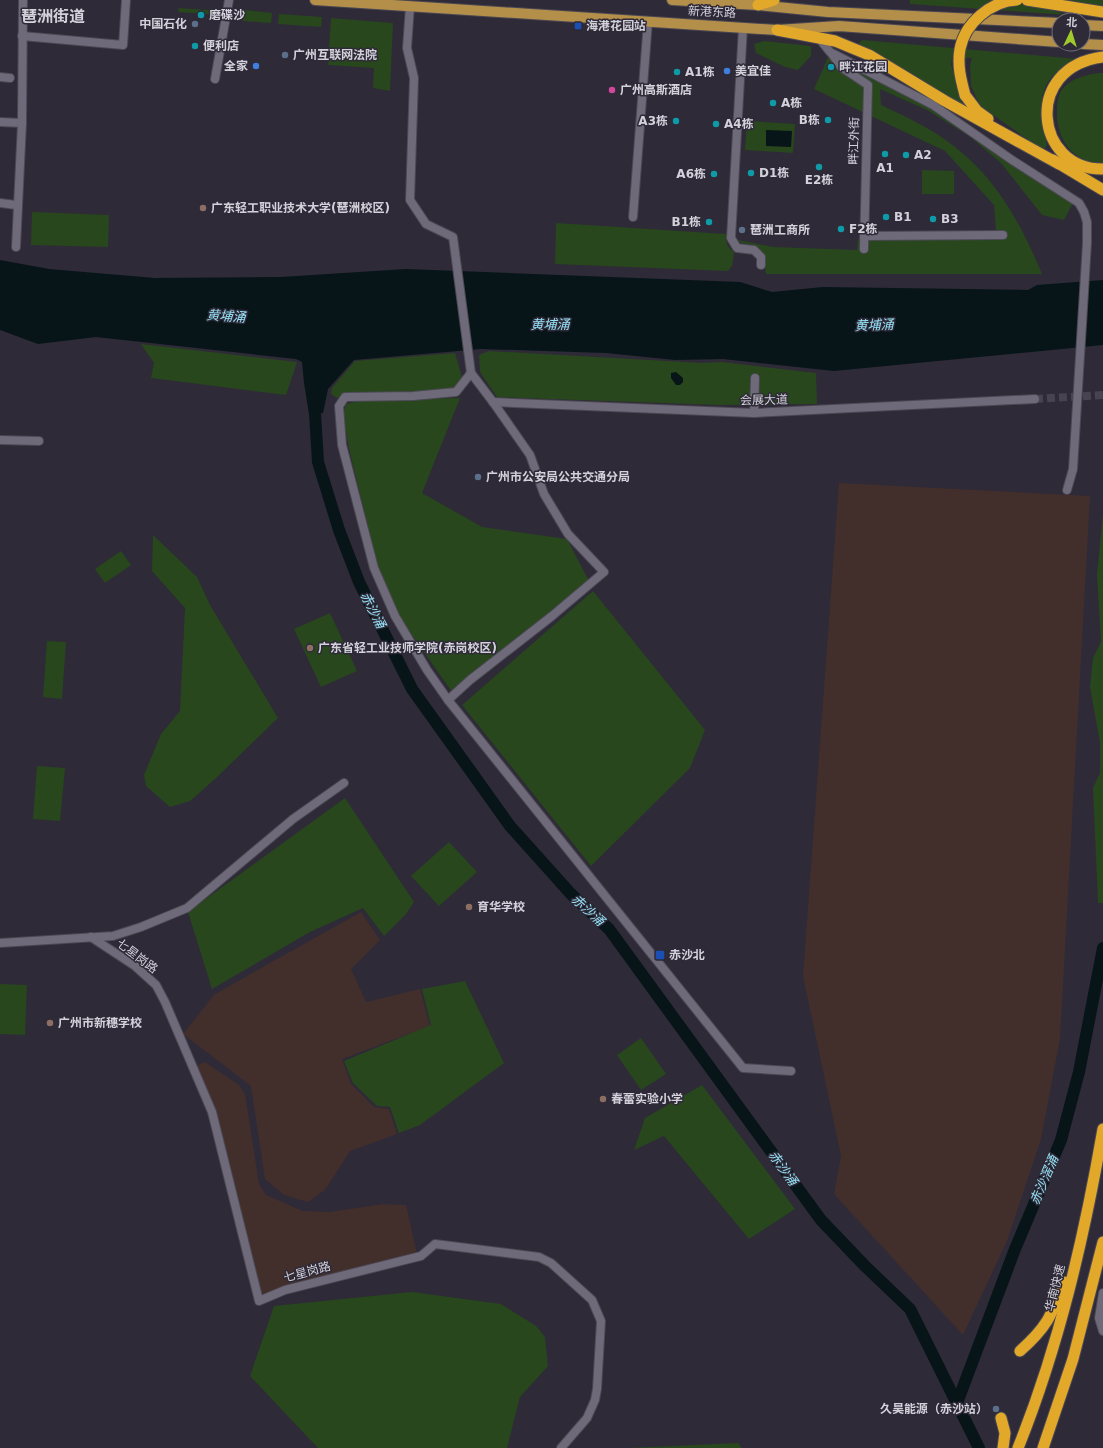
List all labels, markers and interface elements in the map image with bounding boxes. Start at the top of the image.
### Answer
street label: 新港东路 [688,4,736,20]
district label: 琶洲街道 [21,7,85,26]
place label: 磨碟沙 [209,8,245,22]
marker: 磨碟沙 [196,10,206,20]
north arrow [1051,12,1091,52]
text: 北 [1066,16,1078,29]
place label: 中国石化 [139,17,187,31]
marker: 中国石化 [190,19,200,29]
place label: 海港花园站 [586,19,646,33]
marker: 海港花园站 [573,21,583,31]
place label: 便利店 [203,39,239,53]
marker: 便利店 [190,41,200,51]
place label: 广州互联网法院 [293,48,377,62]
marker: 广州互联网法院 [280,50,290,60]
place label: 全家 [224,59,248,73]
place label: 畔江花园 [839,60,887,74]
marker: 全家 [251,61,261,71]
marker: 畔江花园 [826,62,836,72]
place label: 美宜佳 [735,64,771,78]
place label: A1栋 [685,65,715,79]
marker: 美宜佳 [722,66,732,76]
marker: A1栋 [672,67,682,77]
place label: 广州高斯酒店 [620,83,692,97]
marker: 广州高斯酒店 [607,85,617,95]
place label: A栋 [781,96,802,110]
marker: A栋 [768,98,778,108]
place label: B栋 [799,113,820,127]
place label: A3栋 [638,114,668,128]
marker: B栋 [823,115,833,125]
marker: A3栋 [671,116,681,126]
place label: A4栋 [724,117,754,131]
street label: 畔江外街 [847,117,861,165]
marker: A4栋 [711,119,721,129]
place label: A2 [914,148,932,162]
marker: A1 [880,149,890,159]
marker: A2 [901,150,911,160]
place label: A1 [876,161,894,175]
marker: E2栋 [814,162,824,172]
place label: D1栋 [759,166,789,180]
place label: A6栋 [676,167,706,181]
marker: D1栋 [746,168,756,178]
marker: A6栋 [709,169,719,179]
place label: E2栋 [805,173,833,187]
place label: 广东轻工职业技术大学(琶洲校区) [211,201,390,215]
marker: 广东轻工职业技术大学(琶洲校区) [198,203,208,213]
place label: B1 [894,210,912,224]
marker: B1 [881,212,891,222]
place label: B3 [941,212,959,226]
marker: B3 [928,214,938,224]
place label: B1栋 [672,215,701,229]
marker: B1栋 [704,217,714,227]
place label: F2栋 [849,222,878,236]
place label: 琶洲工商所 [750,223,810,237]
marker: F2栋 [836,224,846,234]
marker: 琶洲工商所 [737,225,747,235]
water label: 黄埔涌 [206,307,248,325]
water label: 黄埔涌 [530,317,571,332]
water label: 黄埔涌 [854,317,896,333]
street label: 会展大道 [740,393,788,407]
place label: 广州市公安局公共交通分局 [486,470,630,484]
marker: 广州市公安局公共交通分局 [473,472,483,482]
water label: 赤沙涌 [357,589,389,633]
place label: 广东省轻工业技师学院(赤岗校区) [318,641,497,655]
marker: 广东省轻工业技师学院(赤岗校区) [305,643,315,653]
water label: 赤沙涌 [568,891,609,930]
place label: 育华学校 [477,900,525,914]
marker: 育华学校 [464,902,474,912]
street label: 七星岗路 [114,936,160,976]
place label: 赤沙北 [669,948,705,962]
marker: 赤沙北 [654,949,666,961]
place label: 广州市新穗学校 [58,1016,142,1030]
marker: 广州市新穗学校 [45,1018,55,1028]
place label: 春蕾实验小学 [611,1092,683,1106]
marker: 春蕾实验小学 [598,1094,608,1104]
water label: 赤沙涌 [765,1148,802,1190]
water label: 赤沙滘涌 [1027,1151,1062,1207]
street label: 七星岗路 [282,1259,332,1285]
street label: 华南快速 [1042,1263,1068,1313]
place label: 久昊能源（赤沙站） [880,1402,988,1416]
marker: 久昊能源（赤沙站） [991,1404,1001,1414]

